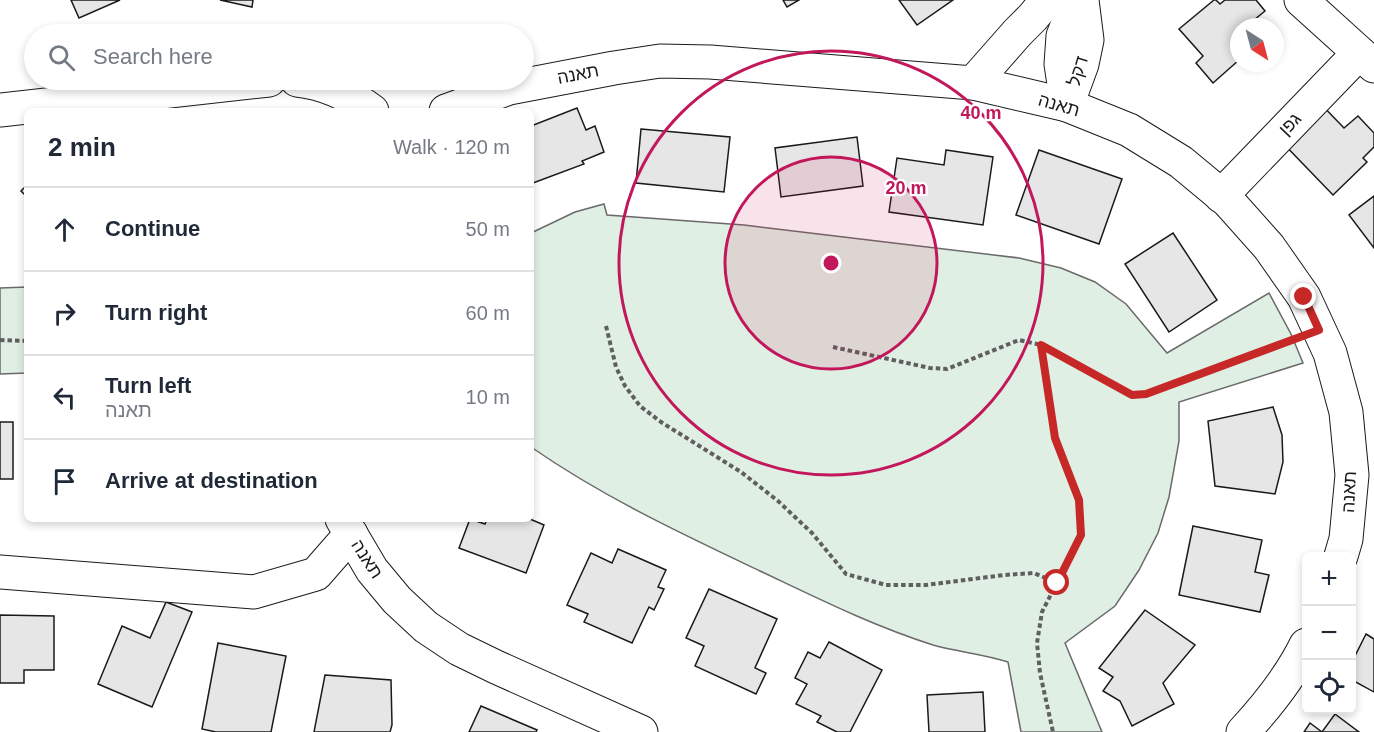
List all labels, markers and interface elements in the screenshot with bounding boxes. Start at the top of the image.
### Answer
north arrow [1230,18,1284,72]
search box [24,24,534,90]
icon: search [45,41,78,74]
text: Search here [93,44,213,69]
street label: דקל [1064,54,1092,88]
street label: תאנה [555,60,601,88]
street label: תאנה [1036,90,1082,120]
text: 40 m [960,103,1002,123]
street label: גפן [1275,108,1306,139]
text: 2 min [48,132,116,162]
text: Walk · 120 m [393,136,510,158]
text: 20 m [885,178,927,198]
icon: ahead [48,213,81,246]
text: Continue [105,216,200,241]
text: 50 m [466,218,510,240]
centre of rings [821,253,841,273]
route end [1290,283,1316,309]
icon: right [48,297,81,330]
text: Turn right [105,300,207,325]
text: 60 m [466,302,510,324]
text: Turn left [105,373,191,398]
icon: left [48,381,81,414]
text: 10 m [466,386,510,408]
text: תאנה [105,399,152,421]
icon: arrive [48,465,81,498]
text: Arrive at destination [105,468,318,493]
street label: תאנה [1338,470,1360,514]
street label: תאנה [347,536,387,582]
map controls [1302,552,1356,714]
button: + [1302,552,1356,606]
route start [1043,569,1069,595]
button: − [1302,606,1356,660]
button: locate [1302,660,1356,714]

